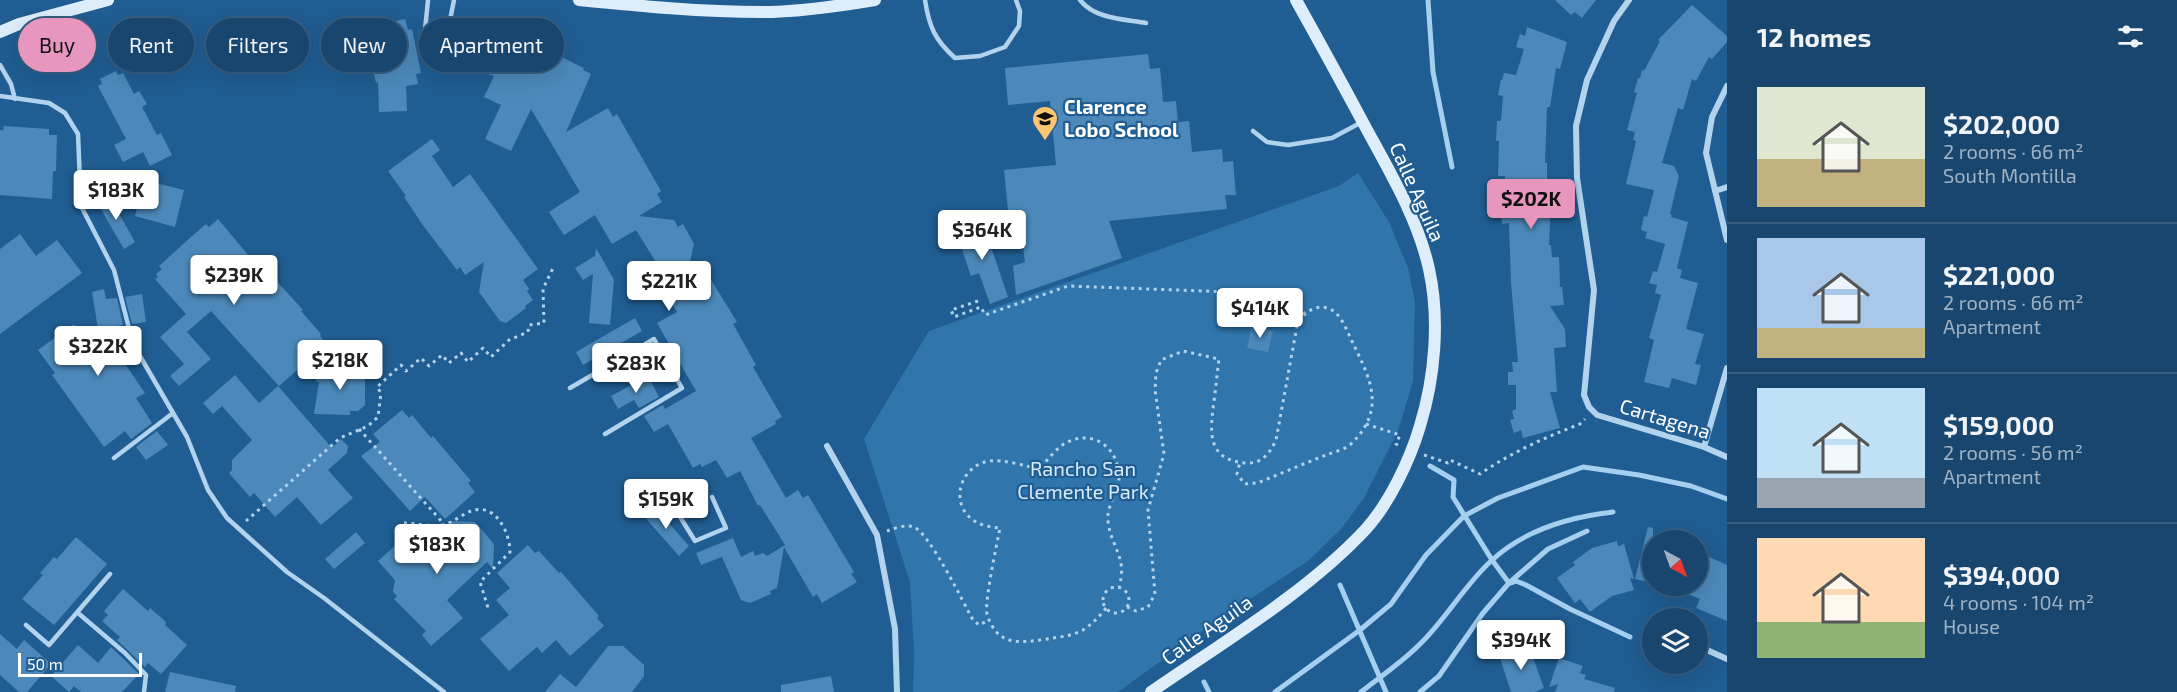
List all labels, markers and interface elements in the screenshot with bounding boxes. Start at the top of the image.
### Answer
chip: Buy [18,18,96,72]
chip: Rent [108,18,194,72]
chip: Filters [206,18,309,72]
chip: New [321,18,407,72]
chip: Apartment [419,18,564,72]
icon: filters [2114,20,2147,53]
text: 12 homes [1757,21,1871,52]
place label: Clarence Lobo School [1064,94,1179,141]
school or university icon: Clarence Lobo School [1030,104,1060,142]
text: $202,000 [1943,108,2060,139]
icon: home [1805,111,1877,183]
street label: Calle Aguila [1385,138,1450,245]
text: 2 rooms · 66 m² [1943,139,2084,163]
text: South Montilla [1943,163,2077,187]
pin: $183K [74,170,158,221]
text: $183K [88,177,144,201]
pin: $202K [1489,179,1573,230]
text: $202K [1501,186,1561,210]
pin: $364K [940,210,1024,261]
text: $364K [952,217,1012,241]
pin: $239K [192,255,276,306]
text: $221,000 [1943,259,2055,290]
pin: $221K [627,261,711,312]
text: $239K [204,262,264,286]
icon: home [1805,262,1877,334]
text: $221K [641,268,697,292]
pin: $414K [1218,288,1302,339]
text: 2 rooms · 66 m² [1943,290,2084,314]
text: $414K [1231,295,1289,319]
text: Apartment [1943,314,2041,338]
pin: $322K [56,326,140,377]
text: $322K [69,333,127,357]
pin: $218K [298,340,382,391]
pin: $283K [594,343,678,394]
text: $218K [312,347,369,371]
text: $283K [606,350,666,374]
street label: Cartagena [1617,393,1713,443]
text: $159,000 [1943,409,2055,440]
icon: home [1805,412,1877,484]
text: 2 rooms · 56 m² [1943,440,2083,464]
park label: Rancho San Clemente Park [1017,456,1149,503]
text: Apartment [1943,464,2041,488]
pin: $159K [624,479,708,530]
text: $159K [638,486,694,510]
pin: $183K [395,524,479,575]
north arrow [1642,530,1708,596]
map controls [1642,530,1708,674]
text: $183K [409,531,465,555]
text: $394,000 [1943,559,2060,590]
icon: home [1805,562,1877,634]
street label: Calle Aguila [1156,589,1257,669]
text: 4 rooms · 104 m² [1943,590,2094,614]
button: layers [1642,608,1708,674]
text: House [1943,614,2000,638]
pin: $394K [1479,620,1563,671]
text: $394K [1491,627,1551,651]
scale bar [18,650,142,678]
text: 50 m [27,654,63,673]

